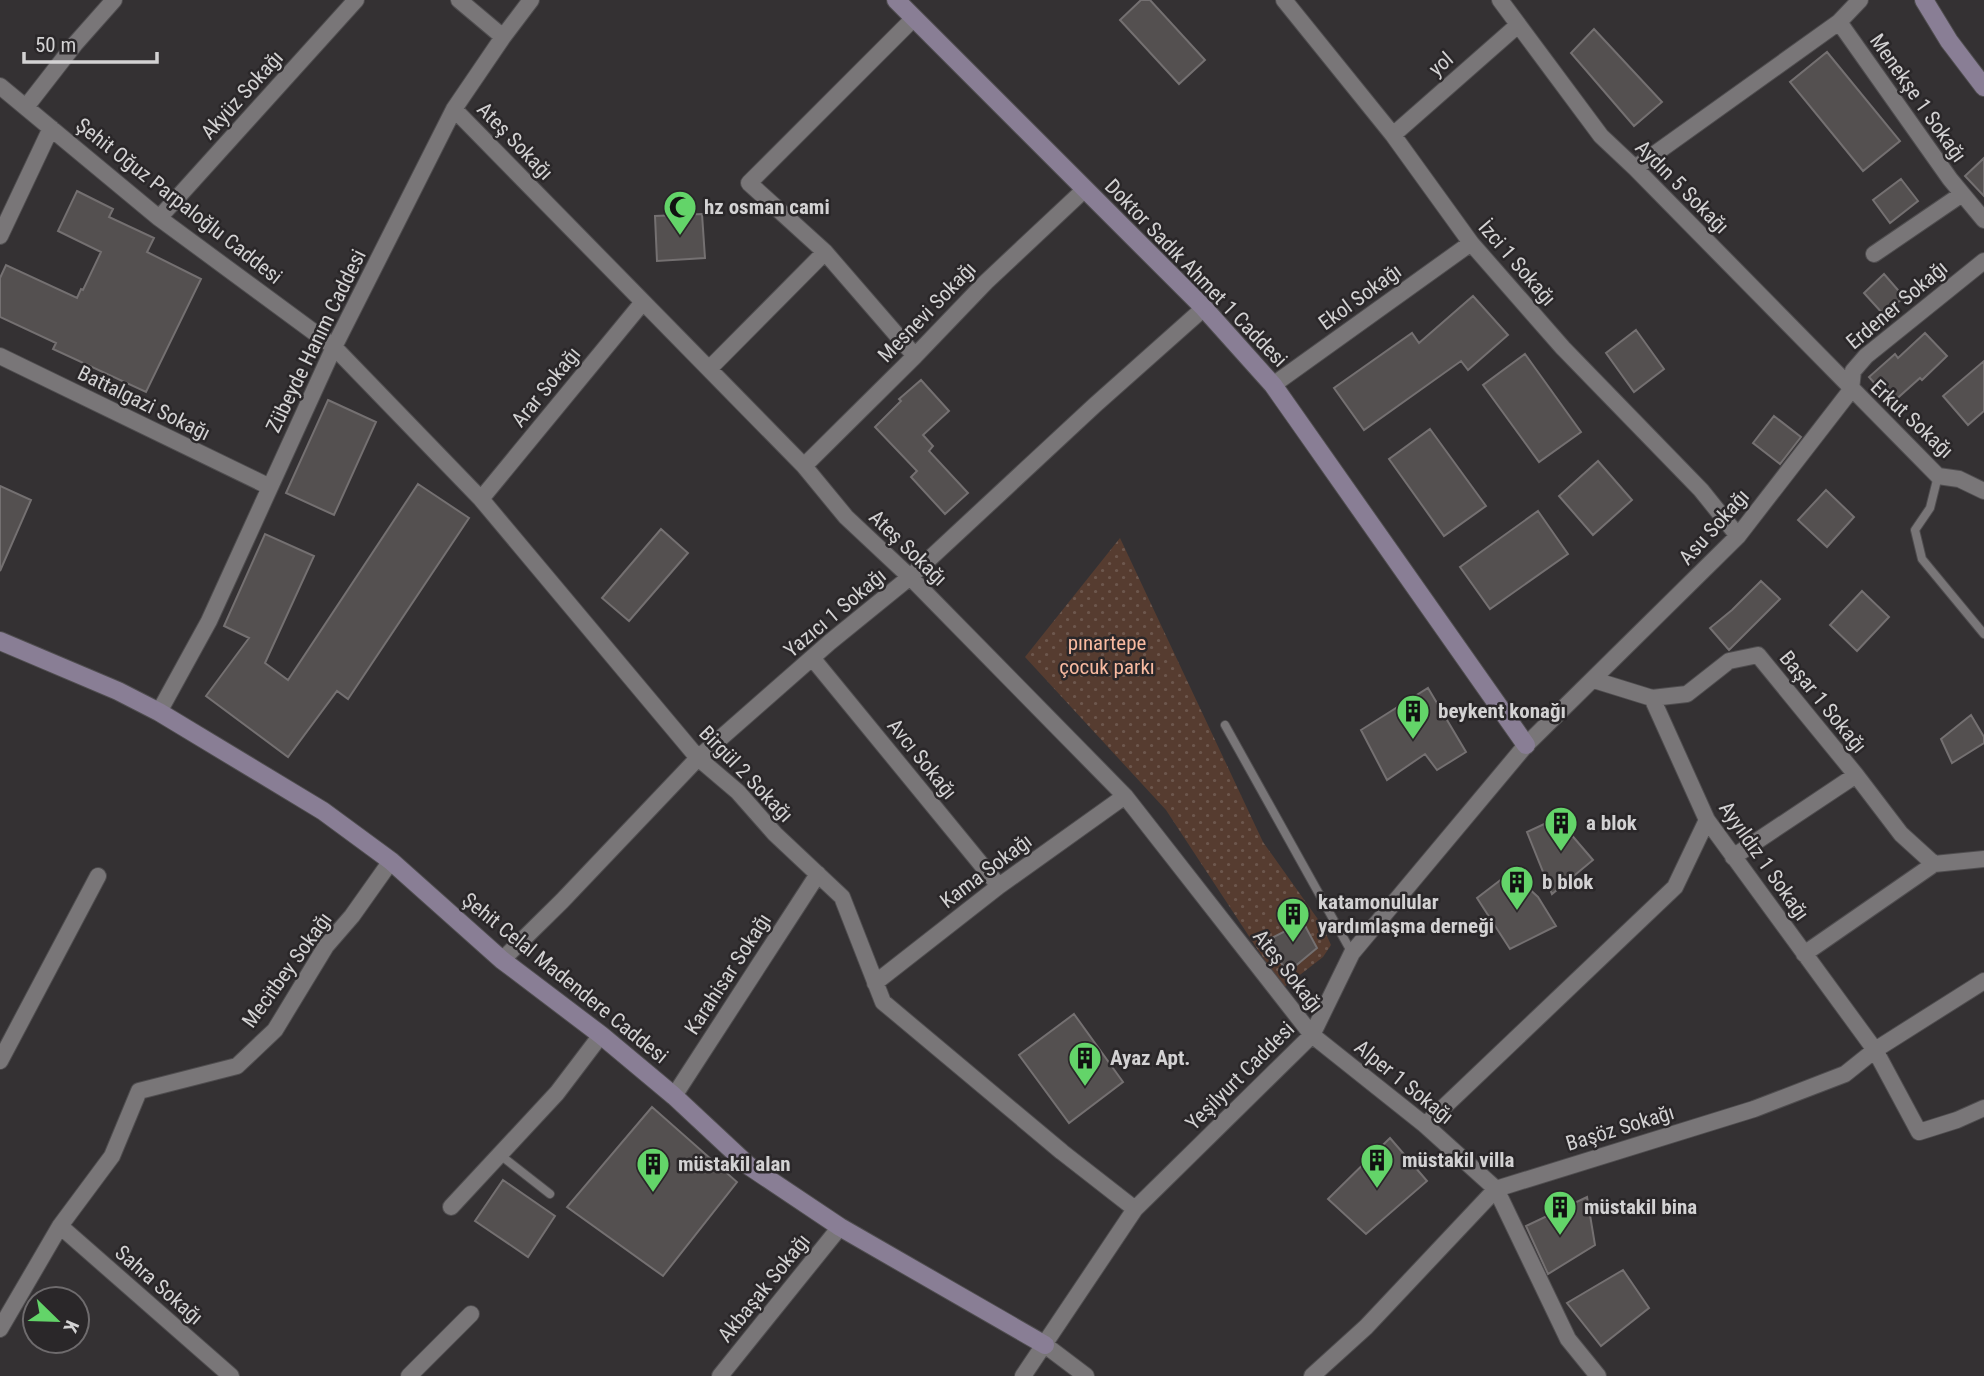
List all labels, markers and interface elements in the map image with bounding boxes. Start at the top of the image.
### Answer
scale bar [24,21,158,65]
street label: Menekşe 1 Sokağı [1865,29,1971,167]
text: 50 m [35,33,76,57]
street label: Akyüz Sokağı [196,46,288,144]
street label: yol [1424,47,1458,81]
street label: Ateş Sokağı [472,97,558,185]
street label: Şehit Oğuz Parpaloğlu Caddesi [71,113,287,289]
street label: Aydın 5 Sokağı [1630,135,1734,239]
street label: Doktor Sadık Ahmet 1 Caddesi [1100,174,1292,372]
mosque icon: hz osman cami [661,188,699,237]
place label: hz osman cami [704,195,830,219]
street label: İzci 1 Sokağı [1473,215,1561,311]
street label: Zübeyde Hanım Caddesi [261,246,371,436]
street label: Erdener Sokağı [1842,256,1952,354]
street label: Mesnevi Sokağı [873,257,981,367]
street label: Ekol Sokağı [1314,259,1406,335]
street label: Arar Sokağı [507,342,585,432]
street label: Battalgazi Sokağı [74,361,214,445]
street label: Erkut Sokağı [1866,375,1958,463]
street label: Asu Sokağı [1674,484,1754,570]
street label: Ateş Sokağı [864,505,952,591]
street label: Yazıcı 1 Sokağı [779,564,891,662]
park label: pınartepe çocuk parkı [1059,631,1155,679]
street label: Başar 1 Sokağı [1775,646,1871,758]
building icon: beykent konağı [1394,692,1432,741]
place label: beykent konağı [1438,699,1566,723]
street label: Avcı Sokağı [882,714,962,804]
street label: Birgül 2 Sokağı [694,721,798,827]
street label: Ayyıldız 1 Sokağı [1714,797,1814,925]
building icon: a blok [1542,804,1580,853]
place label: a blok [1586,811,1638,835]
street label: Kama Sokağı [935,829,1037,913]
building icon: b blok [1498,863,1536,912]
place label: b blok [1542,870,1594,894]
street label: Şehit Celal Madendere Caddesi [457,888,673,1068]
place label: katamonulular yardımlaşma derneği [1318,890,1494,938]
building icon: katamonulular yardımlaşma derneği [1274,895,1312,944]
street label: Mecitbey Sokağı [237,908,337,1032]
street label: Karahisar Sokağı [680,909,776,1039]
street label: Ateş Sokağı [1248,925,1328,1017]
street label: Yeşilyurt Caddesi [1181,1017,1299,1135]
street label: Alper 1 Sokağı [1350,1035,1458,1129]
building icon: Ayaz Apt. [1066,1039,1104,1088]
place label: Ayaz Apt. [1110,1046,1190,1070]
street label: Başöz Sokağı [1563,1100,1677,1156]
building icon: müstakil villa [1358,1141,1396,1190]
building icon: müstakil alan [634,1145,672,1194]
place label: müstakil villa [1402,1148,1515,1172]
place label: müstakil alan [678,1152,791,1176]
building icon: müstakil bina [1541,1188,1579,1237]
place label: müstakil bina [1584,1195,1697,1219]
street label: Akbaşak Sokağı [713,1229,815,1347]
street label: Sahra Sokağı [110,1240,208,1330]
north arrow [21,1285,91,1355]
text: K [58,1317,84,1336]

